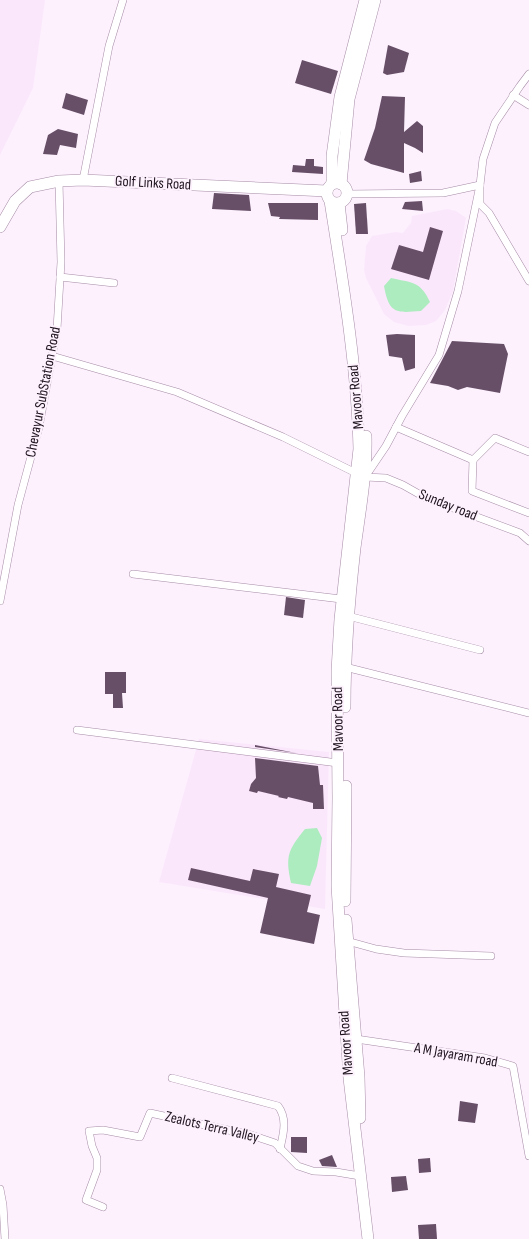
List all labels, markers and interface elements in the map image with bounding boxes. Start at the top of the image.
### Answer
street label: Golf Links Road [114,172,192,194]
street label: Chevayur SubStation Road [21,325,65,459]
street label: Mavoor Road [344,364,368,430]
street label: Sunday road [416,485,480,525]
street label: Mavoor Road [328,687,348,751]
street label: Mavoor Road [334,1010,358,1076]
street label: A M Jayaram road [412,1038,499,1072]
street label: Zealots Terra Valley [163,1107,261,1147]

